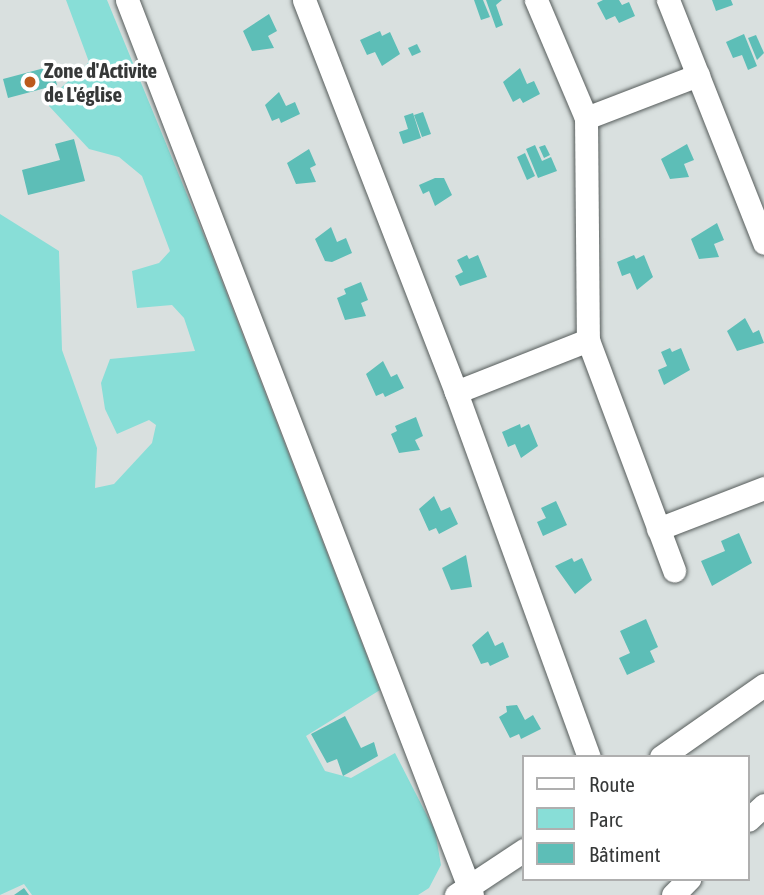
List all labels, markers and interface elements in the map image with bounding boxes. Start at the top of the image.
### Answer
place label: Zone d'Activite de L'église [44,57,157,107]
marker: Zone d'Activite de L'église [22,74,38,90]
legend [522,755,750,881]
text: Route [589,772,635,796]
text: Parc [589,807,623,831]
text: Bâtiment [589,842,660,866]

